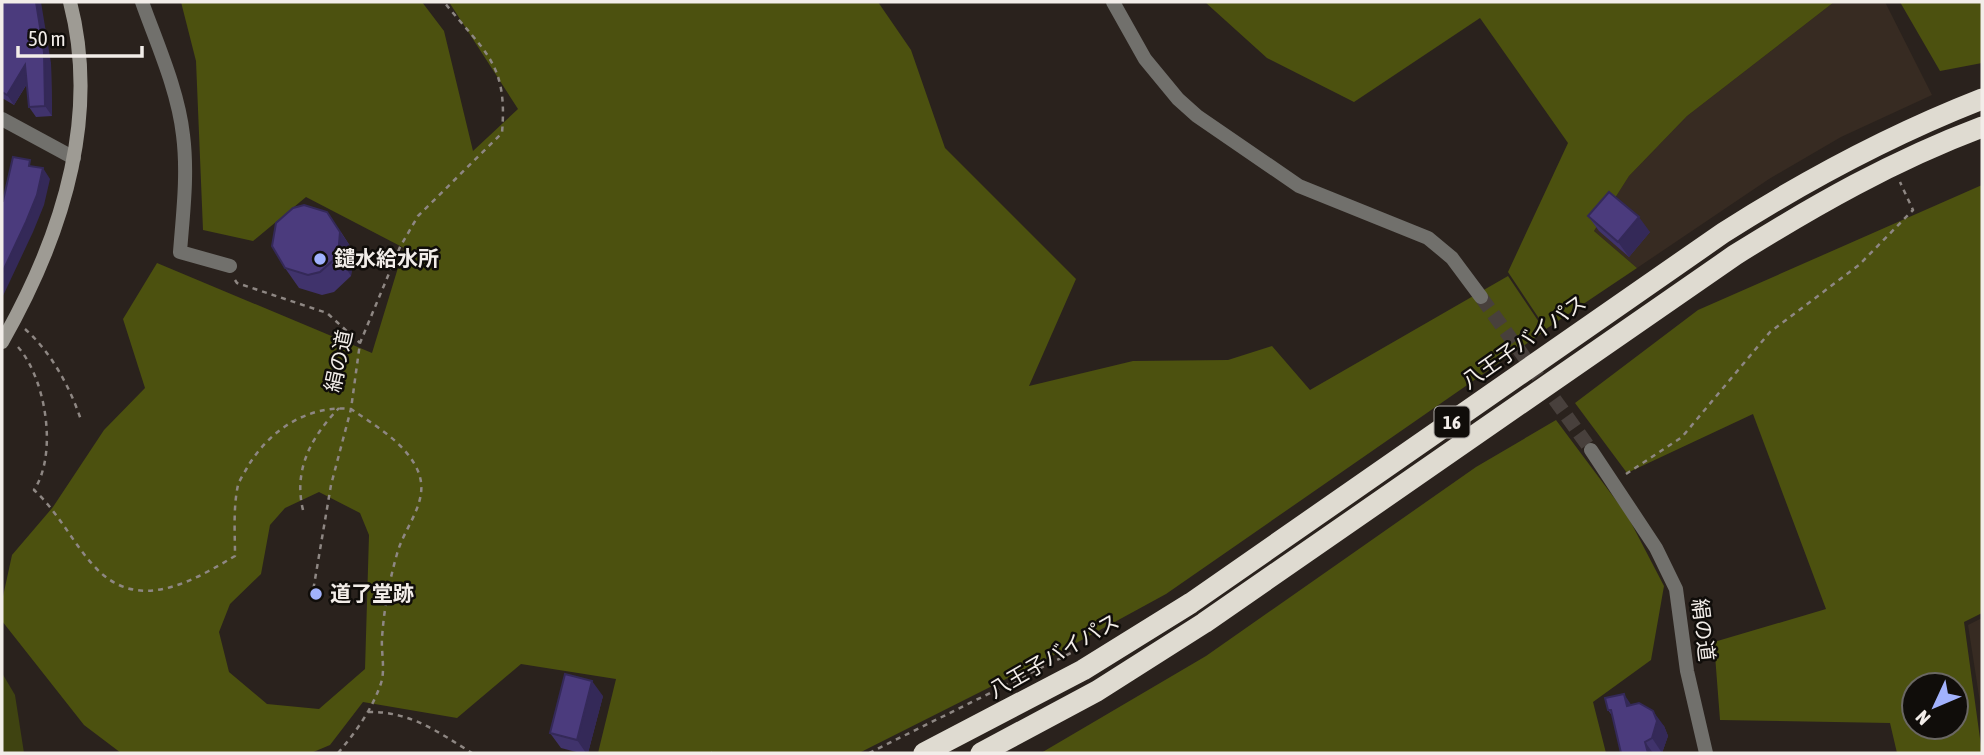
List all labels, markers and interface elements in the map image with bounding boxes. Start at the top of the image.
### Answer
scale bar [18,14,142,58]
text: 50 m [28,26,66,50]
place label: 鑓水給水所 [334,246,439,270]
marker: 鑓水給水所 [312,251,328,267]
street label: 八王子バイパス [1457,289,1590,393]
street label: 絹の道 [320,327,356,394]
road number: 16 [1434,406,1470,438]
place label: 道了堂跡 [330,581,414,605]
marker: 道了堂跡 [308,586,324,602]
street label: 絹の道 [1688,597,1720,663]
street label: 八王子バイパス [984,608,1123,702]
north arrow [1900,671,1970,741]
text: N [1911,706,1935,729]

